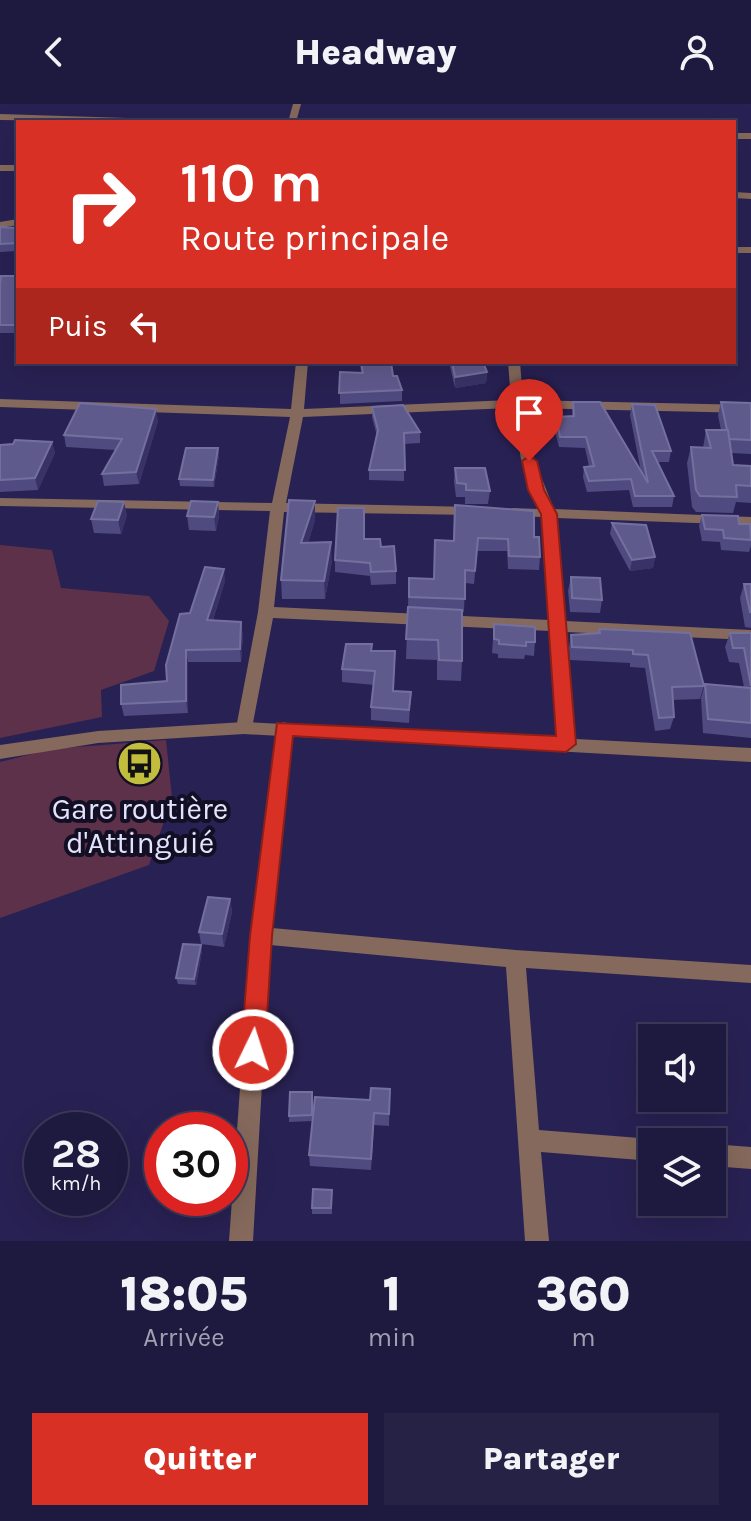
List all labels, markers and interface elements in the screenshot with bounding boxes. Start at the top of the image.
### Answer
icon: back [32,30,76,74]
icon: person [675,30,719,74]
text: Headway [294,31,457,73]
text: 110 m [180,150,323,215]
icon: right [48,152,152,256]
text: Route principale [180,217,449,259]
icon: left [123,304,167,348]
text: Puis [48,308,107,344]
pin [495,379,563,461]
icon: arrive [507,391,551,435]
bus stop icon: Gare routière d'Attinguié [116,739,164,787]
place label: Gare routière d'Attinguié [52,791,228,861]
position arrow [211,1008,295,1092]
map controls [638,1024,726,1216]
button: sound [638,1024,726,1112]
speed limit sign: 30 [144,1112,248,1216]
button: layers [638,1128,726,1216]
text: 28 [51,1130,101,1177]
text: km/h [51,1172,101,1195]
text: 18:05 [120,1266,248,1322]
text: 1 [383,1266,401,1322]
text: 360 [536,1266,631,1322]
text: Arrivée [143,1322,225,1353]
text: min [368,1322,416,1353]
text: m [571,1322,595,1353]
button: Quitter [32,1413,368,1505]
button: Partager [384,1413,719,1505]

